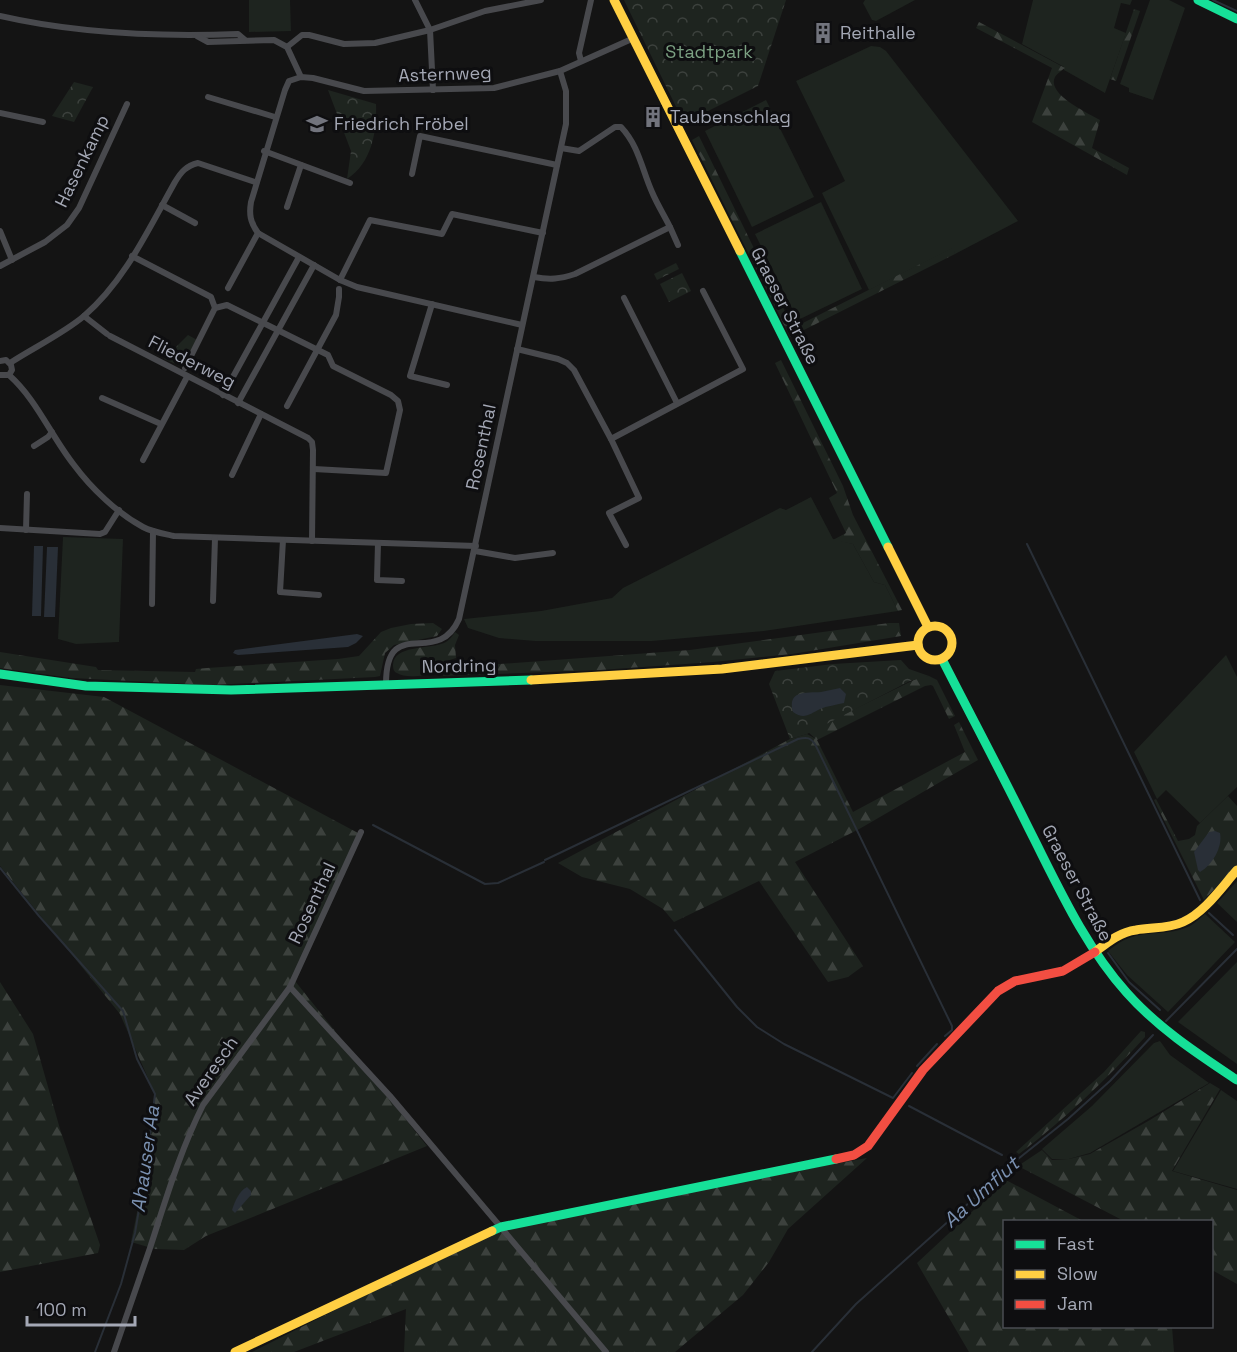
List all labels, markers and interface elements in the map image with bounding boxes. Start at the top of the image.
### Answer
building icon: Reithalle [811,21,835,45]
place label: Reithalle [840,21,916,44]
park label: Stadtpark [665,40,753,63]
street label: Asternweg [398,60,492,87]
building icon: Taubenschlag [641,105,665,129]
place label: Taubenschlag [670,105,791,128]
street label: Hasenkamp [49,111,114,211]
school or university icon: Friedrich Fröbel [305,112,329,136]
place label: Friedrich Fröbel [334,112,469,135]
street label: Graeser Straße [746,243,825,368]
street label: Fliederweg [145,330,240,393]
street label: Rosenthal [460,402,501,492]
street label: Nordring [421,653,497,678]
street label: Graeser Straße [1037,821,1118,945]
street label: Rosenthal [283,858,340,947]
street label: Averesch [178,1032,243,1110]
water label: Ahauser Aa [125,1104,165,1214]
water label: Aa Umflut [937,1150,1026,1233]
legend [1003,1220,1213,1328]
text: Fast [1057,1232,1094,1255]
text: Slow [1057,1262,1098,1285]
scale bar [27,1289,135,1327]
text: Jam [1057,1292,1093,1315]
text: 100 m [36,1298,87,1321]

